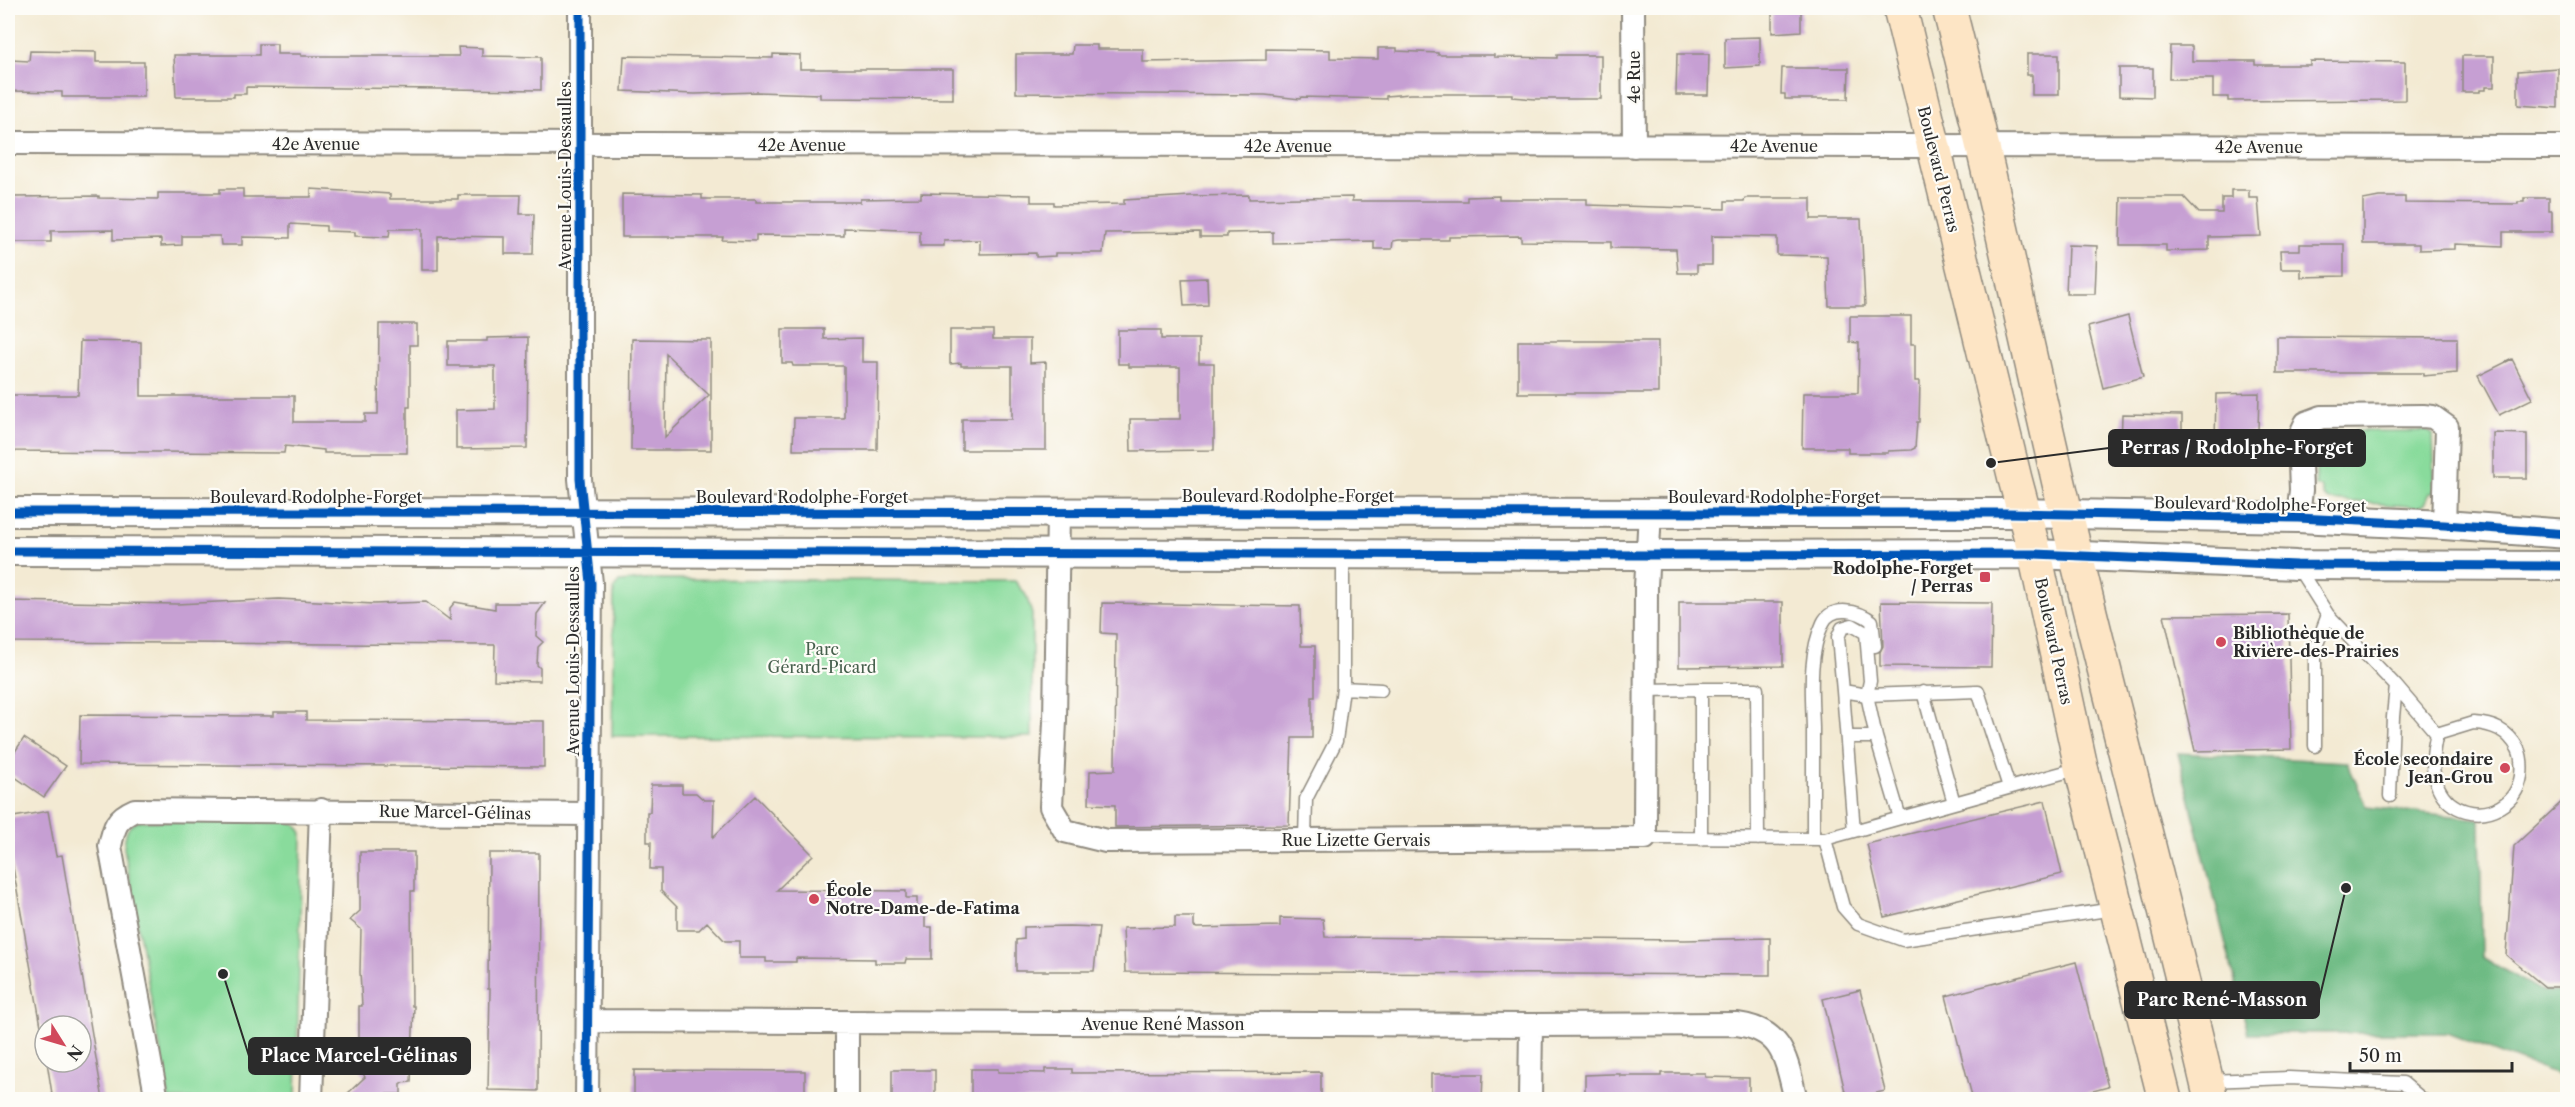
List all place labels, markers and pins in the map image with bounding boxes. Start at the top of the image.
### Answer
callout: Perras / Rodolphe-Forget [2109,430,2365,466]
place label: Rodolphe-Forget / Perras [1833,558,1974,596]
marker: Rodolphe-Forget / Perras [1978,570,1992,584]
place label: Bibliothèque de Rivière-des-Prairies [2233,623,2399,661]
marker: Bibliothèque de Rivière-des-Prairies [2214,635,2228,649]
place label: École secondaire Jean-Grou [2353,749,2493,787]
marker: École secondaire Jean-Grou [2498,761,2512,775]
place label: École Notre-Dame-de-Fatima [826,880,1021,918]
marker: École Notre-Dame-de-Fatima [807,892,821,906]
callout: Parc René-Masson [2125,982,2319,1018]
callout: Place Marcel-Gélinas [249,1038,470,1074]

